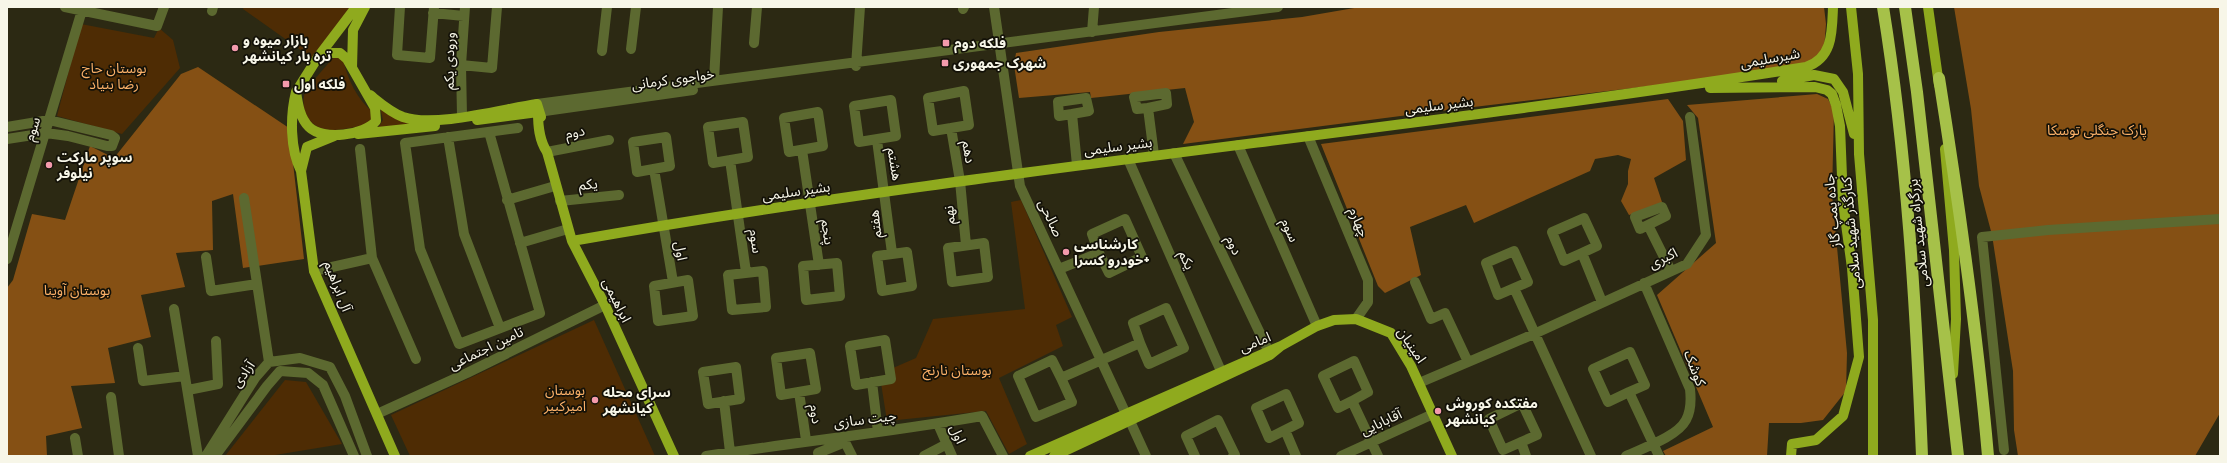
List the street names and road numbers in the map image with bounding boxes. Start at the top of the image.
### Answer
street label: ورودی یکم [440,32,461,90]
street label: شیرسلیمی [1739,45,1801,72]
street label: خواجوی کرمانی [631,65,716,94]
street label: بشیر سلیمی [1404,93,1474,118]
street label: سوم [21,115,46,144]
street label: دوم [564,122,587,145]
street label: بشیر سلیمی [1083,134,1153,159]
street label: دهم [956,140,979,165]
street label: هشتم [882,146,905,182]
street label: جاده پمپ گاز [1821,173,1846,250]
street label: یکم [578,175,599,196]
street label: کنارگذر شهید سلامی [1838,176,1865,290]
street label: بشیر سلیمی [761,178,832,205]
street label: بزرگراه شهید سلامی [1904,178,1933,288]
street label: صالحی [1034,197,1067,240]
street label: نهم [940,204,961,225]
street label: چهارم [1343,205,1372,240]
street label: هفتم [866,209,887,239]
street label: سوم [1275,216,1302,246]
street label: پنجم [815,218,838,246]
street label: سوم [743,228,766,255]
street label: دوم [1220,233,1246,259]
street label: اول [670,240,691,262]
street label: اکبری [1646,244,1680,273]
street label: یکم [1173,248,1198,273]
street label: آل ابراهیم [318,258,355,316]
street label: ابراهیمی [599,275,635,325]
street label: تامین اجتماعی [446,323,526,374]
street label: امینیان [1393,324,1430,366]
street label: امامی [1237,329,1273,356]
street label: کوشک [1680,348,1709,389]
street label: آزادی [228,357,259,391]
street label: دوم [804,403,825,426]
street label: آقابابایی [1358,405,1405,439]
street label: چیت سازی [833,407,898,433]
street label: اول [946,422,969,446]

